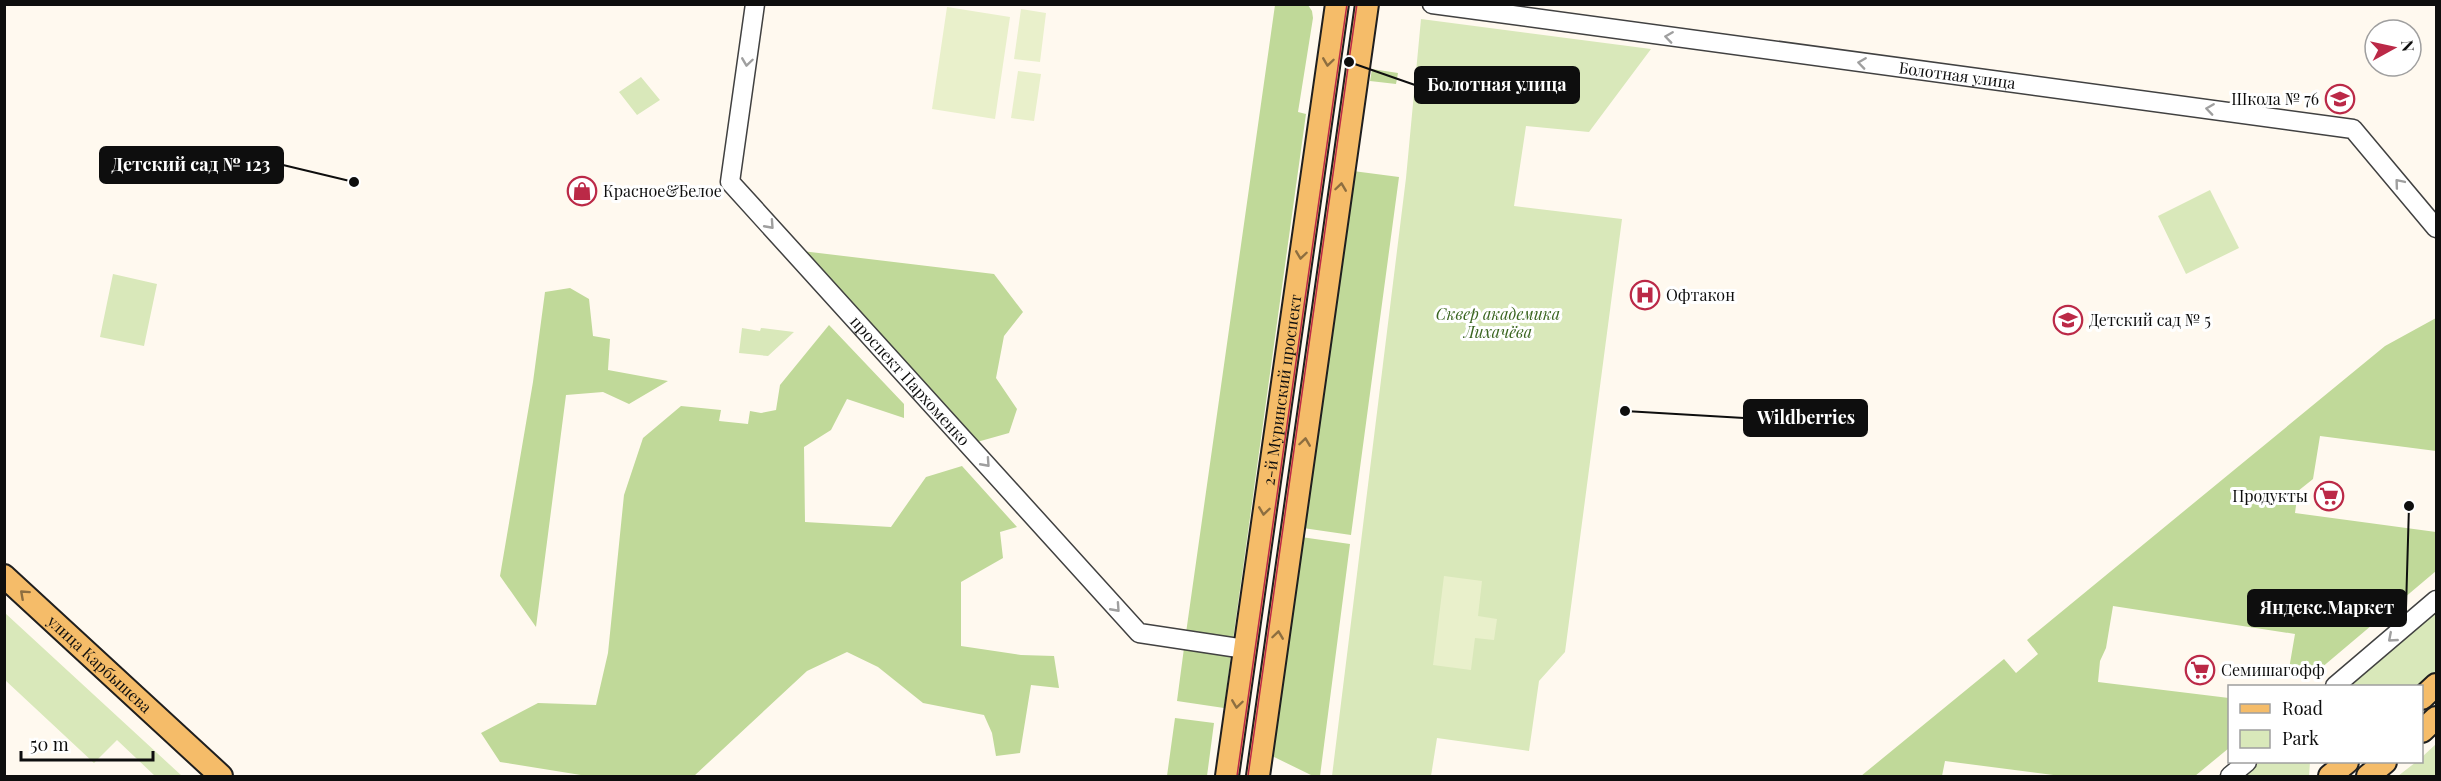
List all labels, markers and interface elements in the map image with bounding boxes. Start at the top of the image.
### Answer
north arrow [2363,18,2423,78]
one-way arrow [1664,31,1673,43]
text: N [2397,39,2420,53]
street label: Болотная улица [1898,56,2017,93]
one-way arrow [1857,57,1866,69]
one-way arrow [741,58,753,67]
one-way arrow [1323,58,1335,67]
callout: Болотная улица [1415,67,1579,103]
text: Болотная улица [1427,72,1567,96]
school or university icon: Школа № 76 [2324,83,2356,115]
place label: Школа № 76 [2231,88,2319,109]
one-way arrow [2205,104,2214,116]
callout: Детский сад № 123 [100,147,283,183]
text: Детский сад № 123 [112,152,271,176]
shop icon: Красное&Белое [566,175,598,207]
one-way arrow [2395,179,2406,190]
place label: Красное&Белое [603,180,722,201]
one-way arrow [1334,182,1347,191]
one-way arrow [763,219,774,229]
one-way arrow [1295,251,1307,260]
hospital icon: Офтакон [1629,279,1661,311]
place label: Офтакон [1666,284,1735,305]
street label: 2-й Муринский проспект [1258,293,1306,487]
park label: Сквер академика Лихачёва [1436,303,1560,342]
school or university icon: Детский сад № 5 [2052,304,2084,336]
place label: Детский сад № 5 [2089,309,2211,330]
street label: проспект Пархоменко [846,311,975,450]
callout: Wildberries [1744,400,1867,436]
text: Wildberries [1756,405,1855,429]
one-way arrow [1298,438,1311,447]
one-way arrow [979,456,990,467]
supermarket icon: Продукты [2313,480,2345,512]
place label: Продукты [2232,485,2308,506]
one-way arrow [1259,506,1271,515]
one-way arrow [21,590,31,601]
callout: Яндекс.Маркет [2248,590,2406,626]
text: Яндекс.Маркет [2259,595,2395,619]
one-way arrow [1109,601,1120,612]
street label: улица Карбышева [43,610,157,717]
one-way arrow [2388,630,2399,641]
one-way arrow [1271,631,1283,640]
supermarket icon: Семишагофф [2184,654,2216,686]
place label: Семишагофф [2221,659,2325,680]
legend [2228,685,2423,763]
text: Road [2282,696,2323,720]
one-way arrow [1232,699,1244,709]
scale bar [21,724,153,762]
text: Park [2282,726,2319,750]
text: 50 m [30,732,69,756]

